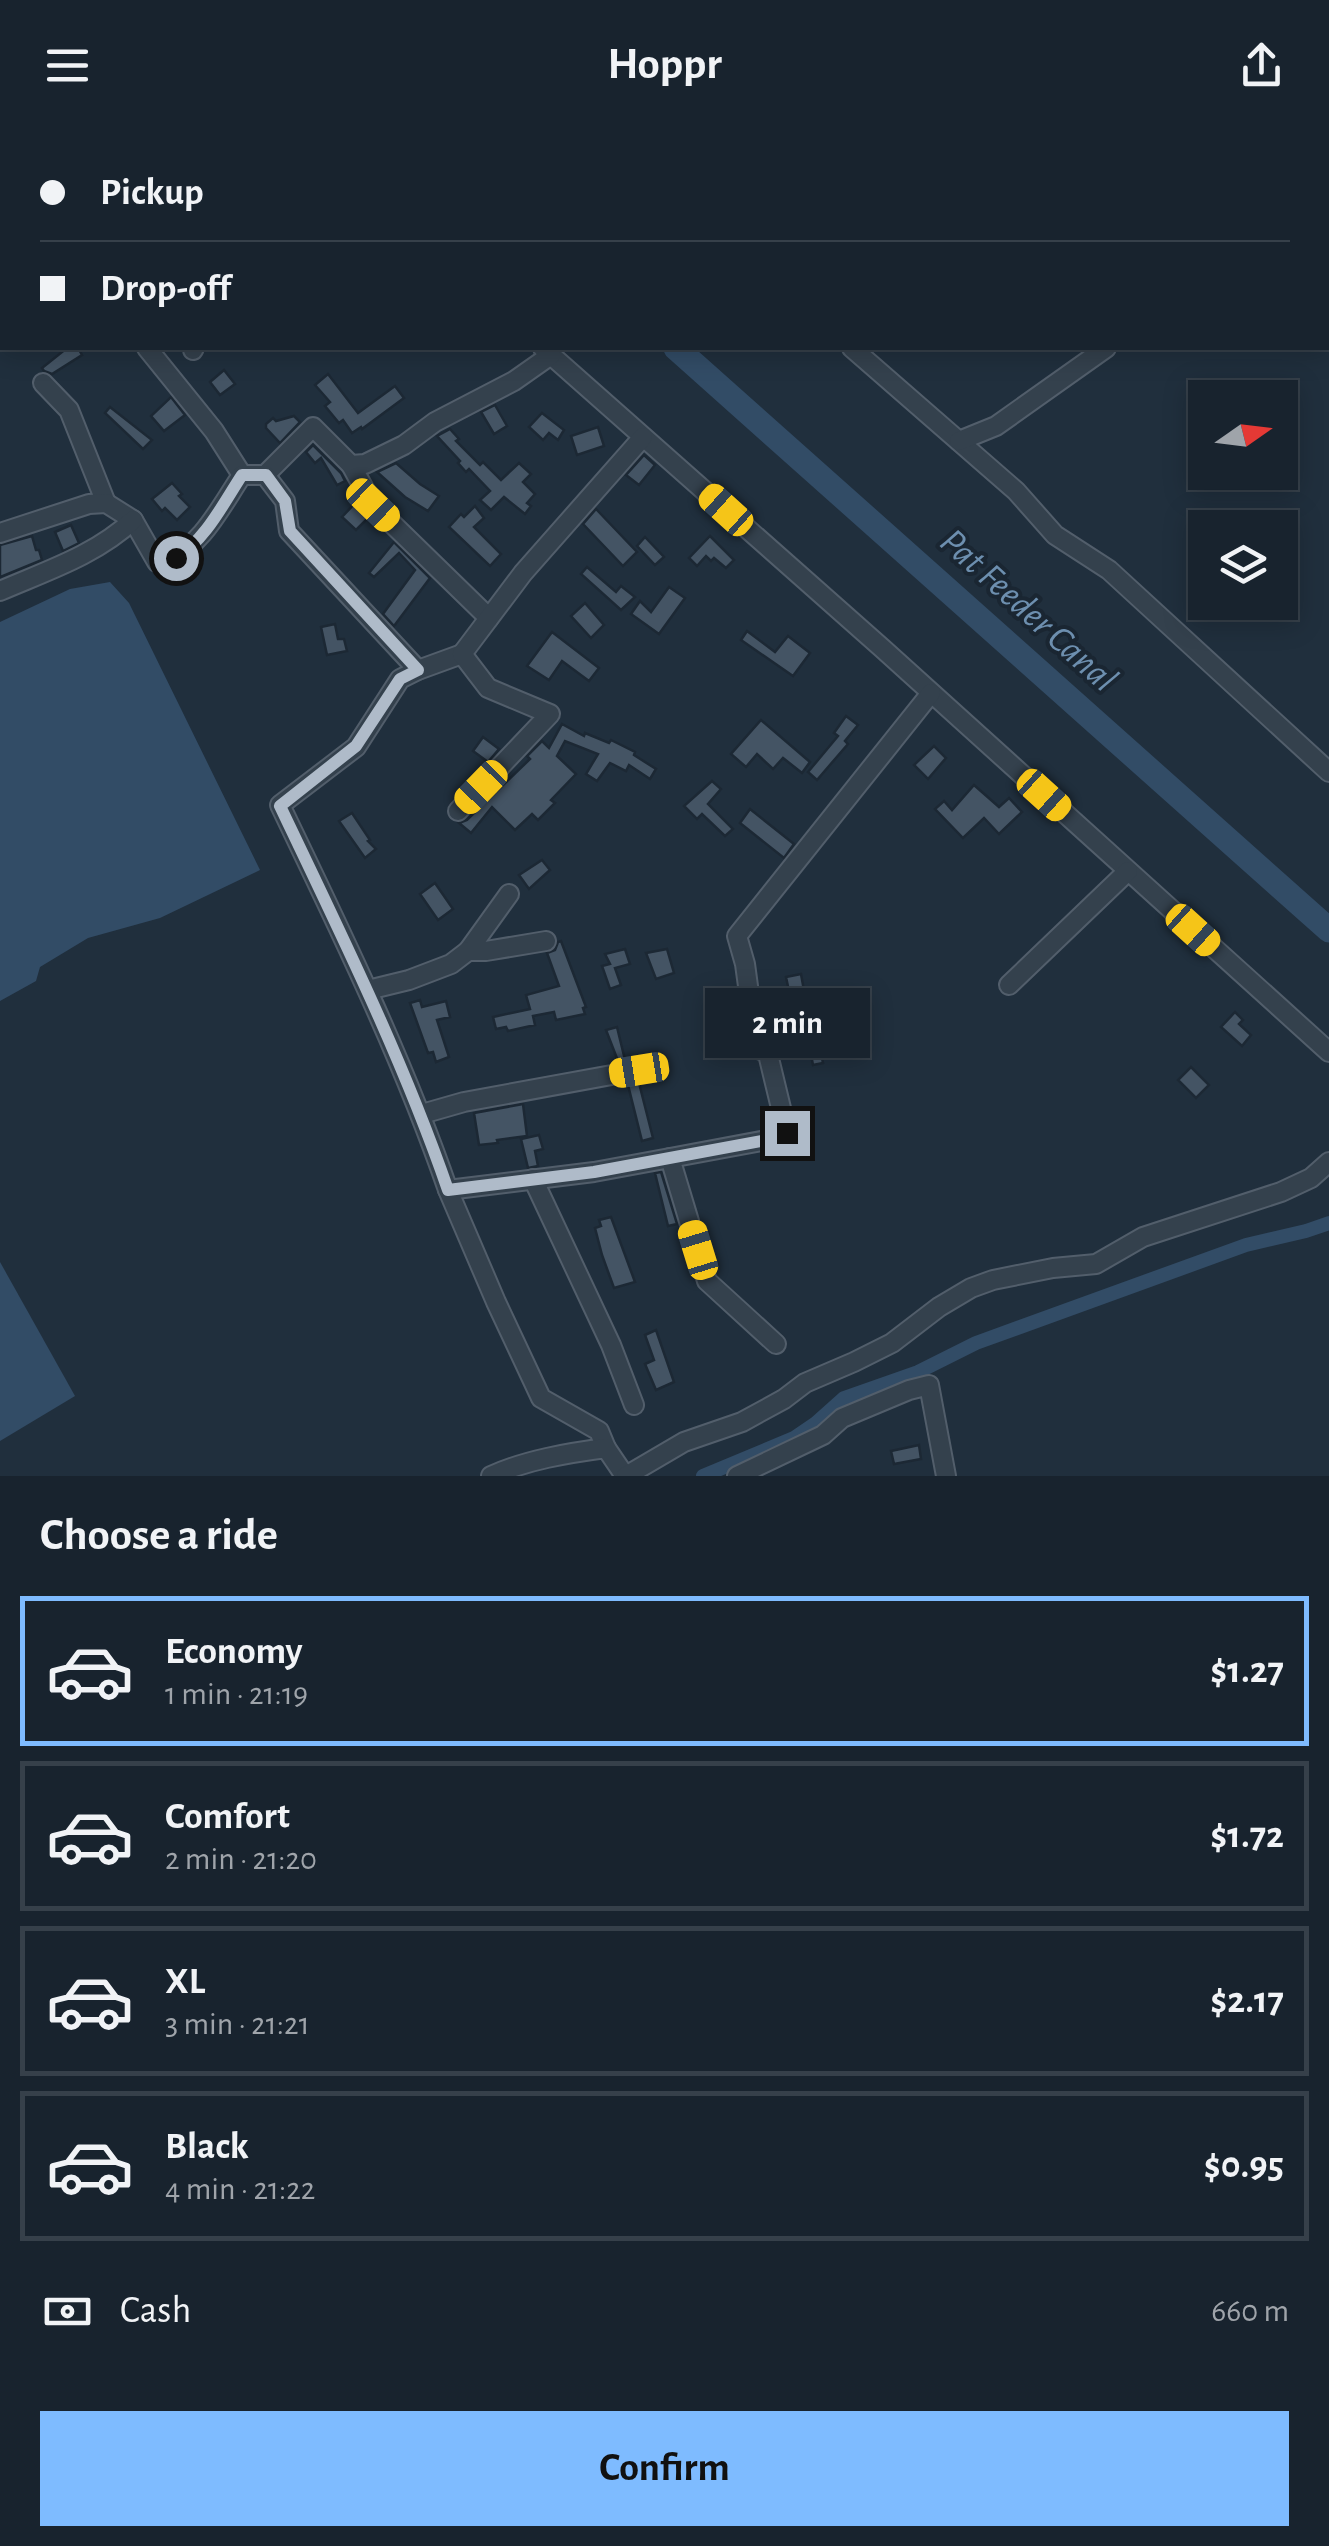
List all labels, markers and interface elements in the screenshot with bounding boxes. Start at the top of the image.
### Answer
icon: menu [40,38,95,93]
icon: share [1234,38,1289,93]
text: Hoppr [607,42,722,87]
text: Pickup [100,174,204,212]
text: Drop-off [100,270,231,308]
north arrow [1188,380,1298,490]
map controls [1188,380,1298,620]
car [341,473,405,537]
car [694,479,758,541]
button: layers [1188,510,1298,620]
water label: Pat Feeder Canal [932,522,1124,700]
route start [154,536,199,581]
car [449,755,513,819]
car [1012,764,1076,826]
car [1161,899,1225,961]
callout: 2 min [704,988,870,1058]
text: 2 min [752,1007,823,1039]
car [607,1050,671,1090]
route end [765,1111,810,1156]
car [675,1217,721,1283]
text: Choose a ride [40,1513,278,1558]
icon: car [45,1626,135,1716]
text: Economy [165,1633,303,1671]
text: $1.27 [1210,1652,1284,1690]
text: 1 min · 21:19 [165,1678,308,1710]
icon: car [45,1791,135,1881]
text: Comfort [165,1798,290,1836]
text: $1.72 [1210,1817,1284,1855]
text: 2 min · 21:20 [165,1843,317,1875]
icon: car [45,1956,135,2046]
text: XL [165,1963,205,2001]
text: $2.17 [1210,1982,1284,2020]
text: 3 min · 21:21 [165,2008,310,2040]
icon: car [45,2121,135,2211]
text: Black [165,2128,249,2166]
text: $0.95 [1204,2147,1284,2185]
text: 4 min · 21:22 [165,2173,315,2205]
icon: cash [40,2284,95,2339]
text: Cash [120,2292,191,2330]
text: 660 m [1211,2295,1289,2327]
button: Confirm [40,2411,1289,2526]

